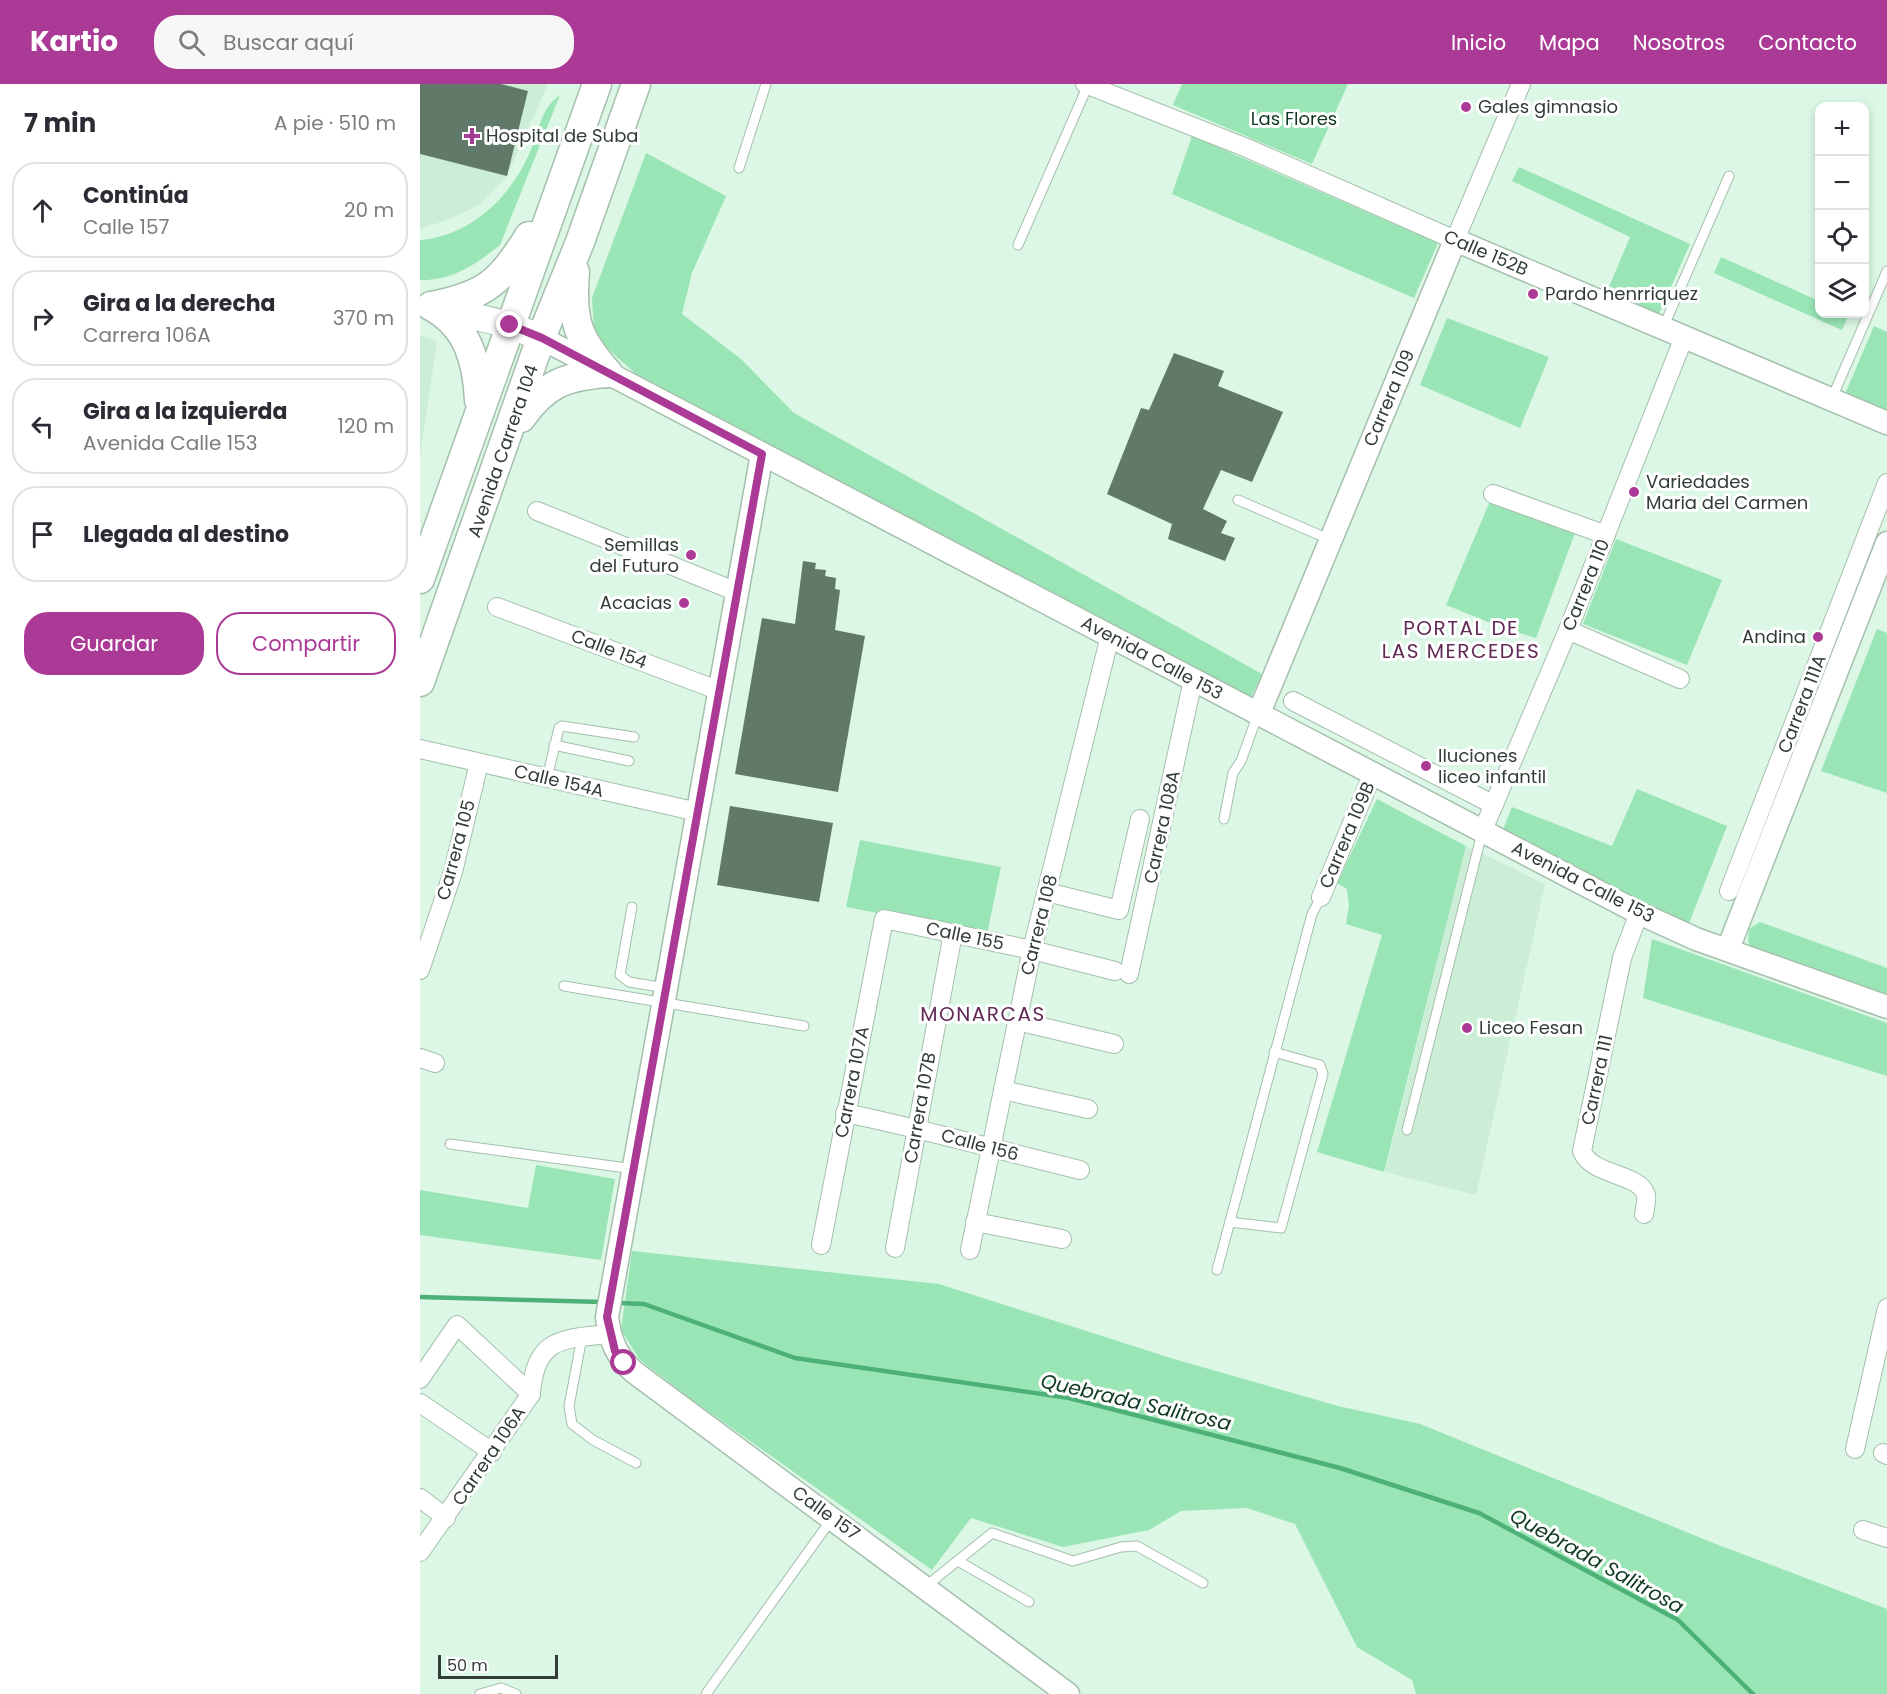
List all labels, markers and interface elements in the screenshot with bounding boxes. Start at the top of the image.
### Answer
search box [154,15,574,69]
text: Kartio [30,22,118,61]
icon: search [175,26,208,59]
text: Buscar aquí [223,27,354,58]
text: Inicio [1451,28,1506,57]
text: Mapa [1539,28,1600,57]
text: Nosotros [1633,28,1725,57]
text: Contacto [1758,28,1857,57]
place label: Gales gimnasio [1478,94,1618,119]
marker: Gales gimnasio [1459,100,1473,114]
map controls [1815,102,1869,318]
button: + [1815,102,1869,156]
text: 7 min [24,105,96,141]
park label: Las Flores [1251,106,1337,131]
text: A pie · 510 m [274,109,396,137]
place label: Hospital de Suba [486,123,638,148]
marker: Hospital de Suba [463,127,481,145]
button: − [1815,156,1869,210]
text: Continúa [83,180,189,211]
icon: ahead [26,194,59,227]
text: 20 m [344,196,394,224]
button: locate [1815,210,1869,264]
text: Calle 157 [83,213,169,241]
street label: Calle 152B [1440,224,1532,282]
button: layers [1815,264,1869,318]
place label: Pardo henrriquez [1545,281,1698,306]
marker: Pardo henrriquez [1526,287,1540,301]
text: Gira a la derecha [83,288,276,319]
icon: right [26,302,59,335]
text: 370 m [333,304,394,332]
route end [496,311,522,337]
text: Carrera 106A [83,321,211,349]
street label: Carrera 109 [1357,346,1420,450]
street label: Avenida Carrera 104 [461,361,544,541]
text: Gira a la izquierda [83,396,287,427]
icon: left [26,410,59,443]
text: 120 m [338,412,394,440]
text: Avenida Calle 153 [83,429,257,457]
place label: Variedades Maria del Carmen [1646,469,1808,515]
marker: Variedades Maria del Carmen [1627,485,1641,499]
icon: arrive [26,518,59,551]
text: Llegada al destino [83,519,289,550]
place label: Semillas del Futuro [590,532,679,578]
street label: Carrera 110 [1556,535,1615,635]
marker: Semillas del Futuro [684,548,698,562]
place label: Acacias [600,590,672,615]
marker: Acacias [677,596,691,610]
street label: Avenida Calle 153 [1077,610,1227,705]
button: Guardar [24,612,204,675]
button: Compartir [216,612,396,675]
district label: PORTAL DE LAS MERCEDES [1382,614,1540,665]
street label: Calle 154 [568,623,651,674]
place label: Andina [1742,624,1806,649]
marker: Andina [1811,630,1825,644]
street label: Carrera 111A [1771,651,1832,757]
place label: Iluciones liceo infantil [1438,743,1546,789]
street label: Calle 154A [512,758,606,803]
marker: Iluciones liceo infantil [1419,759,1433,773]
street label: Carrera 108A [1137,768,1186,886]
street label: Carrera 109B [1313,778,1380,892]
street label: Carrera 105 [430,797,481,903]
street label: Avenida Calle 153 [1508,835,1659,928]
street label: Carrera 108 [1014,872,1063,978]
street label: Calle 155 [924,915,1006,956]
district label: MONARCAS [920,1000,1046,1028]
place label: Liceo Fesan [1479,1015,1583,1040]
marker: Liceo Fesan [1460,1021,1474,1035]
street label: Carrera 107A [828,1024,875,1140]
street label: Carrera 111 [1575,1032,1618,1127]
street label: Carrera 107B [897,1050,942,1165]
street label: Calle 156 [939,1122,1022,1167]
route start [610,1349,636,1375]
water label: Quebrada Salitrosa [1038,1366,1234,1438]
street label: Carrera 106A [446,1401,531,1510]
street label: Calle 157 [787,1480,865,1546]
water label: Quebrada Salitrosa [1505,1501,1689,1621]
scale bar [438,1652,558,1680]
text: 50 m [447,1654,488,1677]

